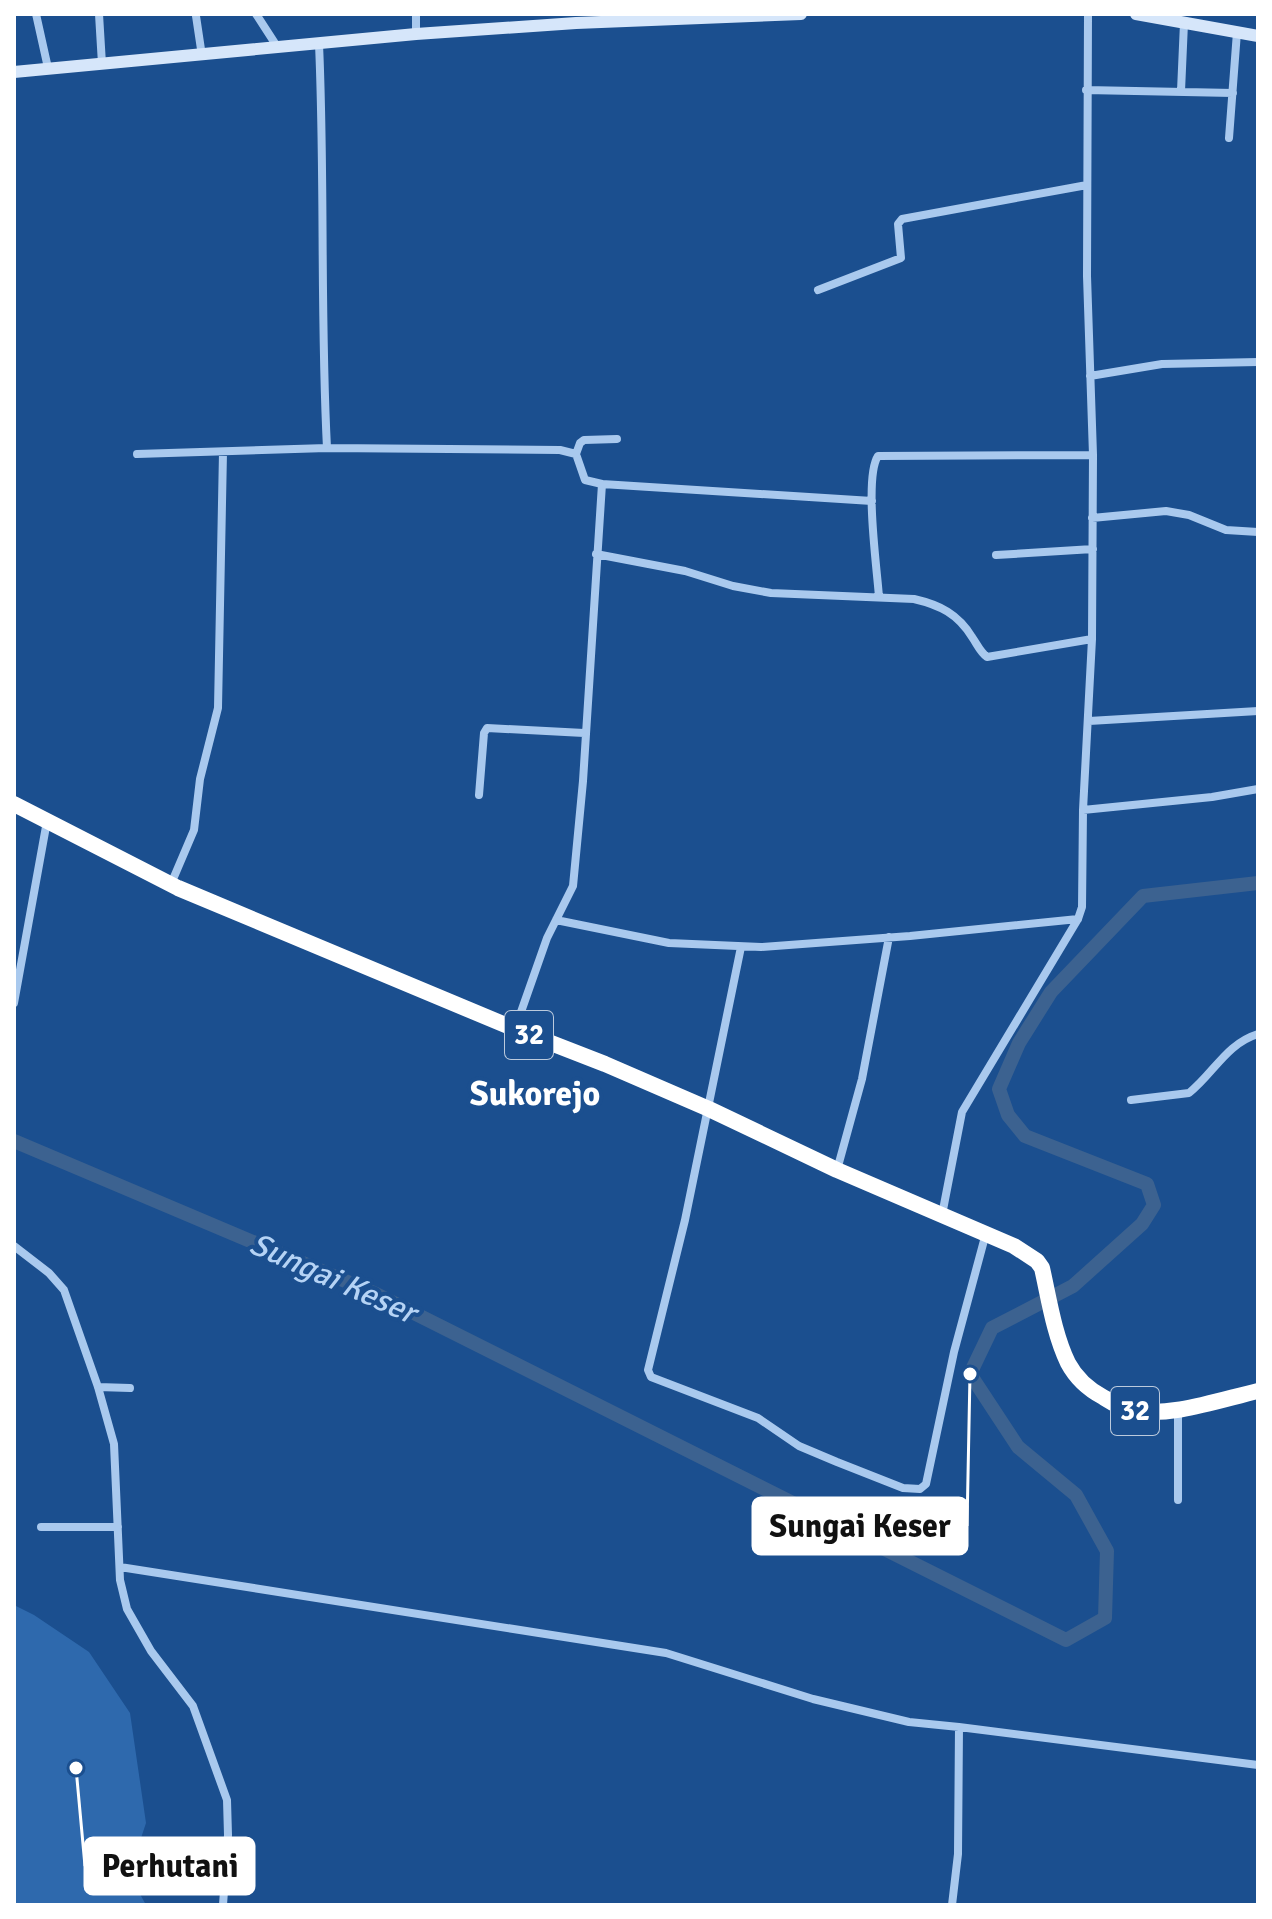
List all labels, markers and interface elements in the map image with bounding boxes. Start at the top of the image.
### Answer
road number: 32 [505,1011,553,1059]
district label: Sukorejo [470,1073,600,1115]
water label: Sungai Keser [244,1224,426,1334]
road number: 32 [1111,1387,1159,1435]
callout: Sungai Keser [753,1498,967,1554]
text: Sungai Keser [769,1507,951,1546]
callout: Perhutani [85,1838,254,1894]
text: Perhutani [101,1847,239,1886]

